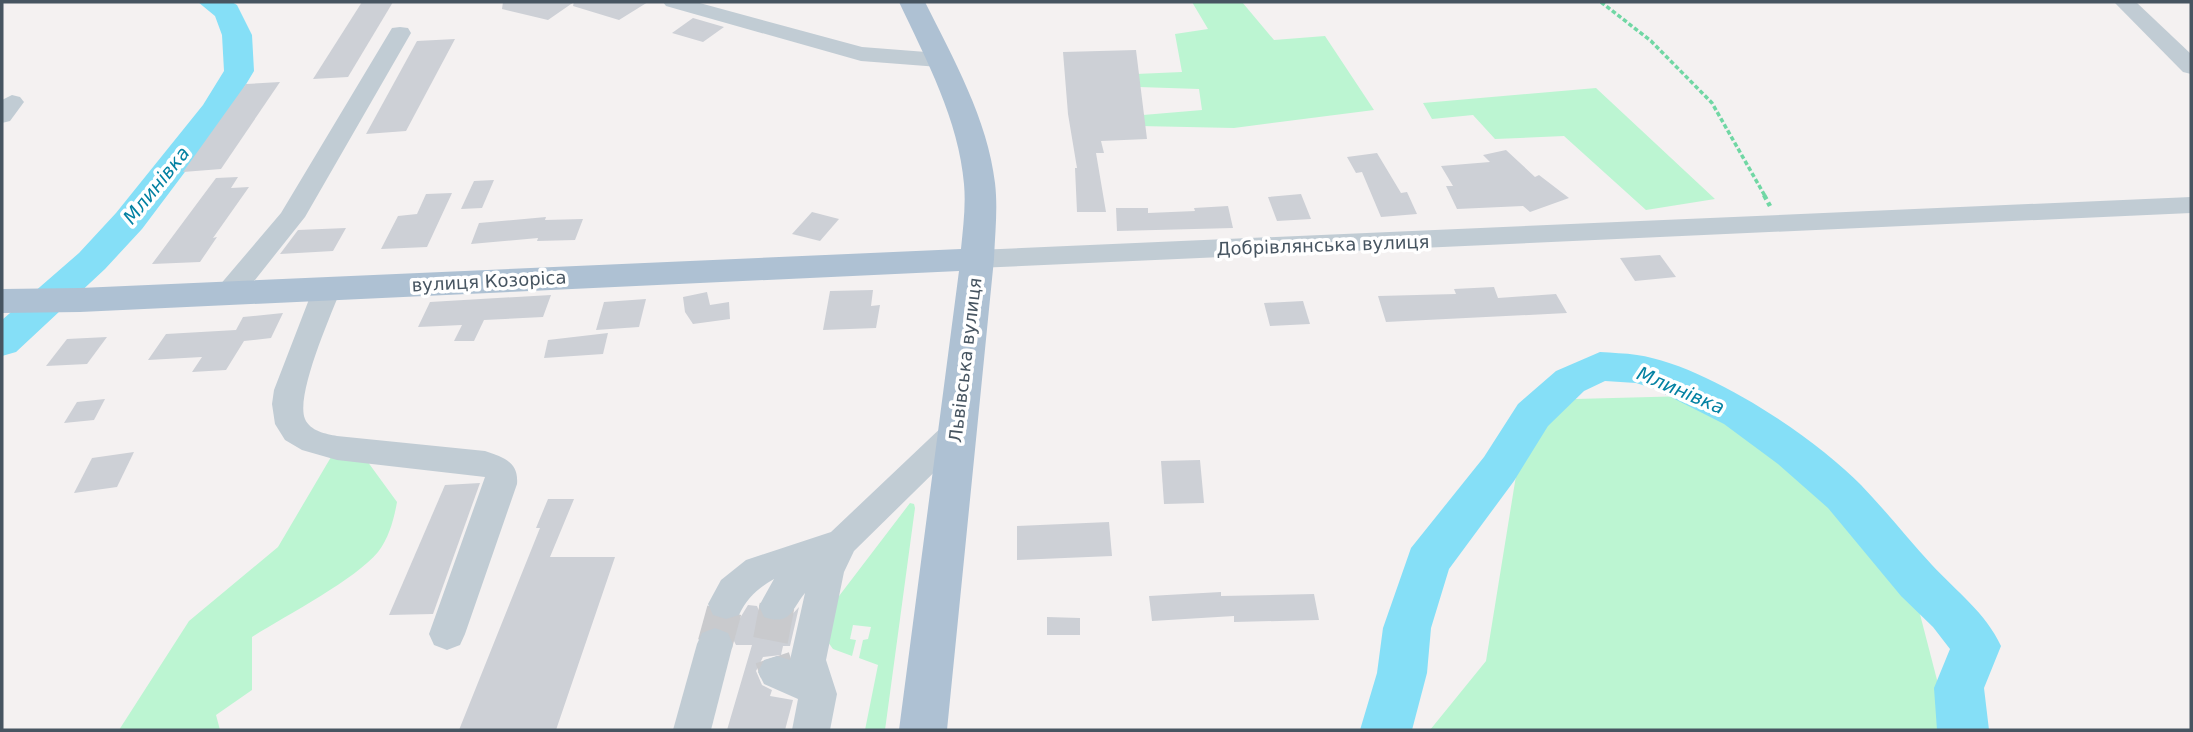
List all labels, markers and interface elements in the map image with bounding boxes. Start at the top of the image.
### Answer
water label: Млинівка [118,142,194,228]
street label: Добрівлянська вулиця [1216,231,1430,259]
street label: вулиця Козоріса [411,266,567,296]
street label: Львівська вулиця [944,276,986,444]
water label: Млинівка [1634,362,1728,418]

